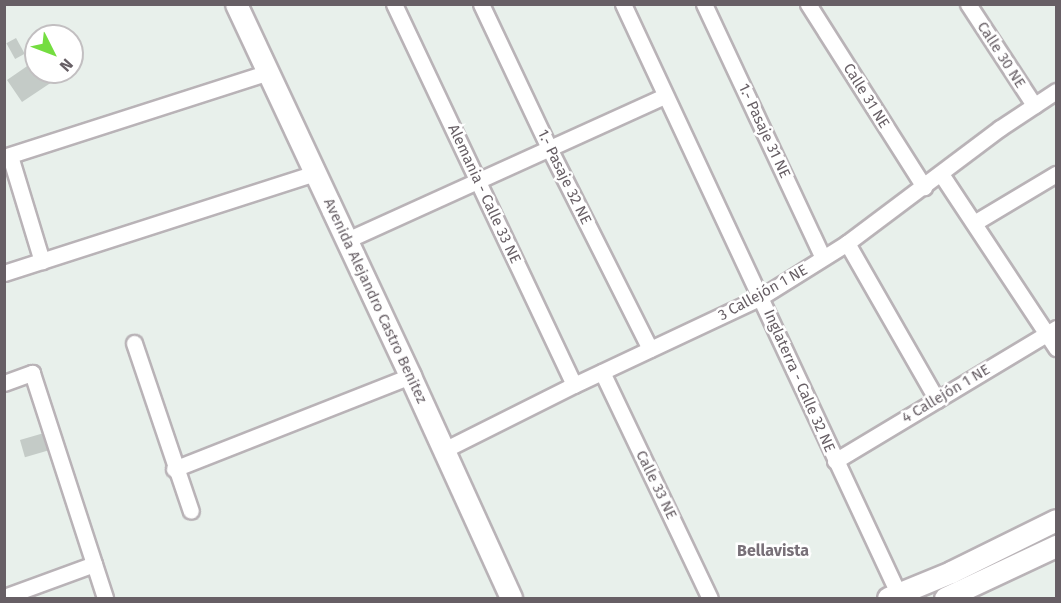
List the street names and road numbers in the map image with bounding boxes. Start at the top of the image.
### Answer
street label: Calle 30 NE [973,19,1029,91]
street label: Calle 31 NE [839,60,893,132]
street label: 1.- Pasaje 31 NE [734,81,794,181]
street label: Alemania - Calle 33 NE [444,121,524,267]
street label: 1.- Pasaje 32 NE [533,127,595,227]
street label: Avenida Alejandro Castro Benitez [319,196,431,406]
street label: 3 Callejón 1 NE [715,261,811,325]
street label: Inglaterra - Calle 32 NE [759,307,839,455]
street label: 4 Callejón 1 NE [899,361,993,427]
street label: Calle 33 NE [632,448,680,522]

